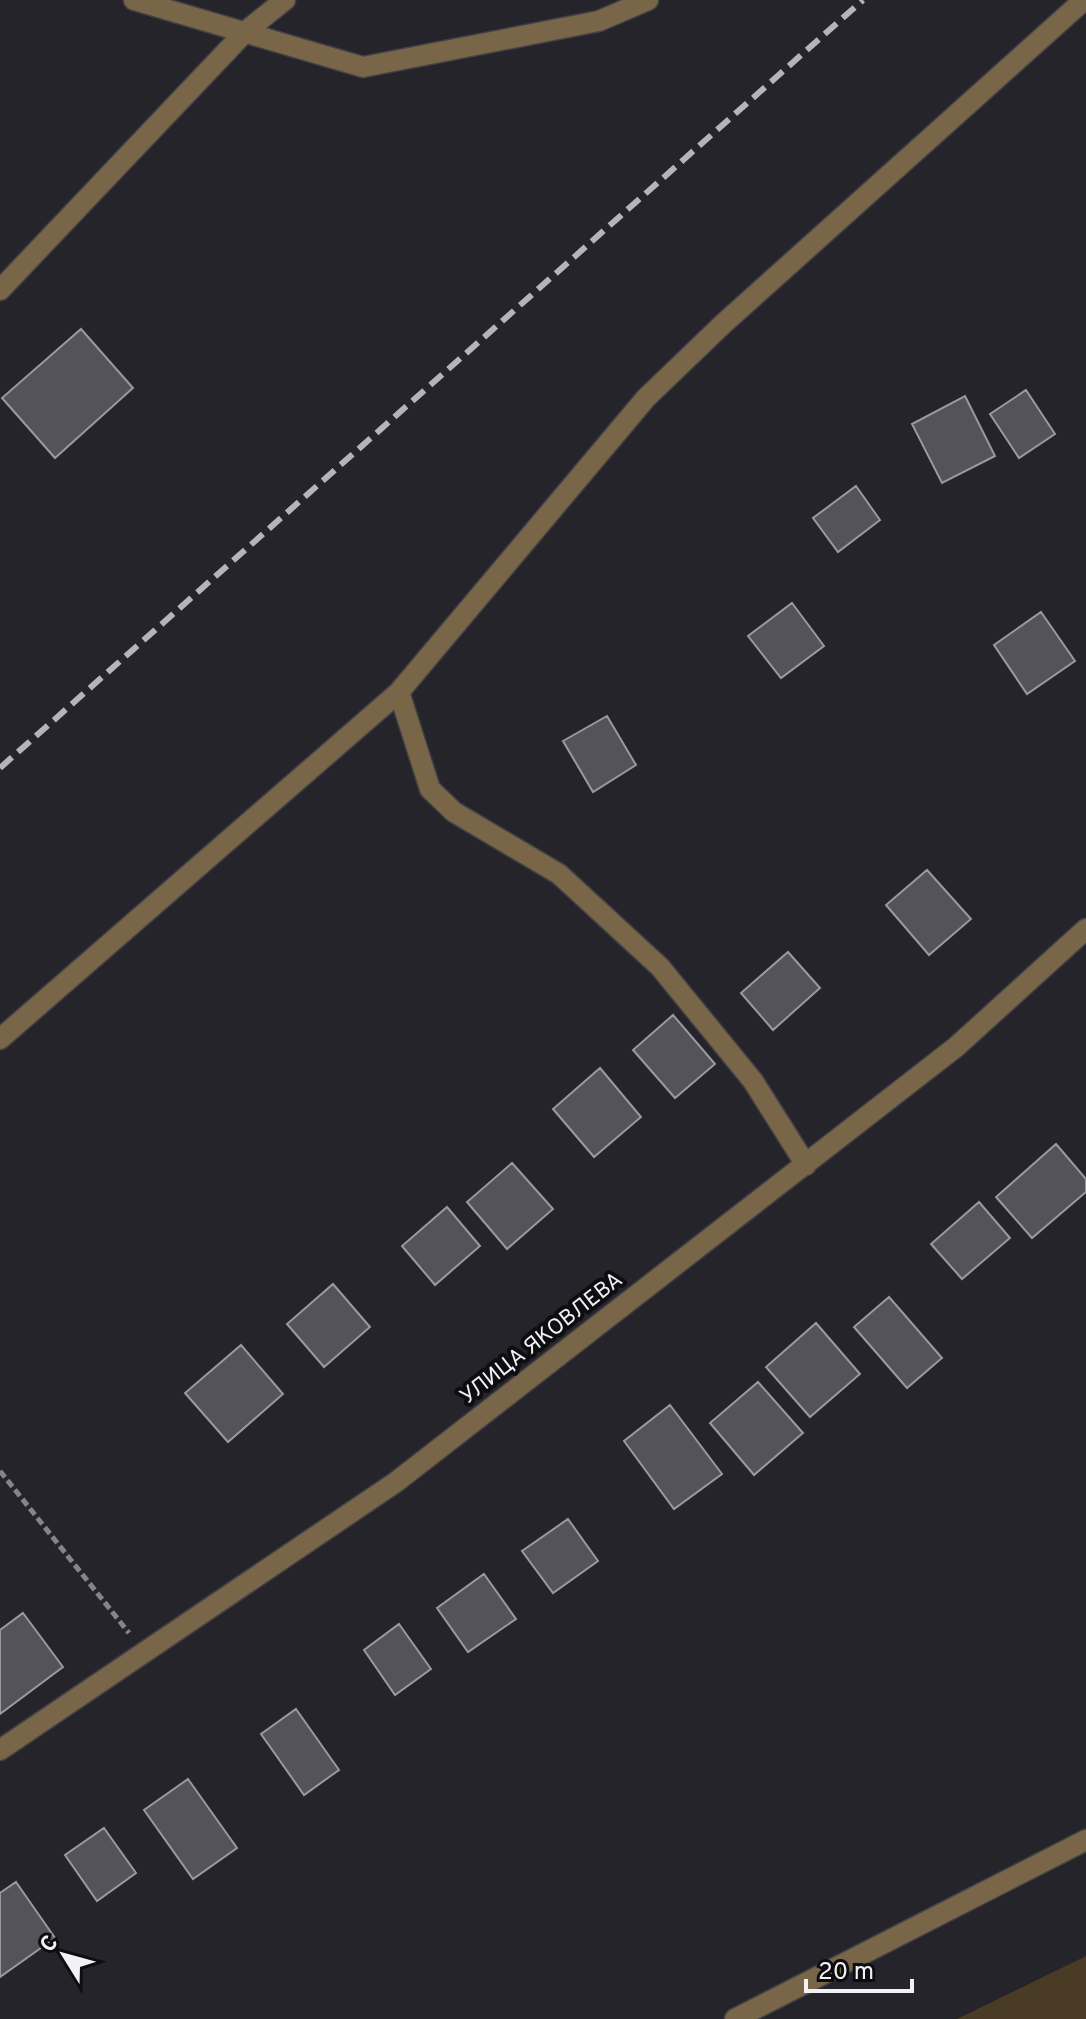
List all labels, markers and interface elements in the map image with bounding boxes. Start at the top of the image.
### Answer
street label: УЛИЦА ЯКОВЛЕВА [455,1267,629,1411]
north arrow [24,1915,104,1995]
text: С [35,1931,65,1958]
scale bar [806,1943,912,1993]
text: 20 m [818,1958,874,1988]

